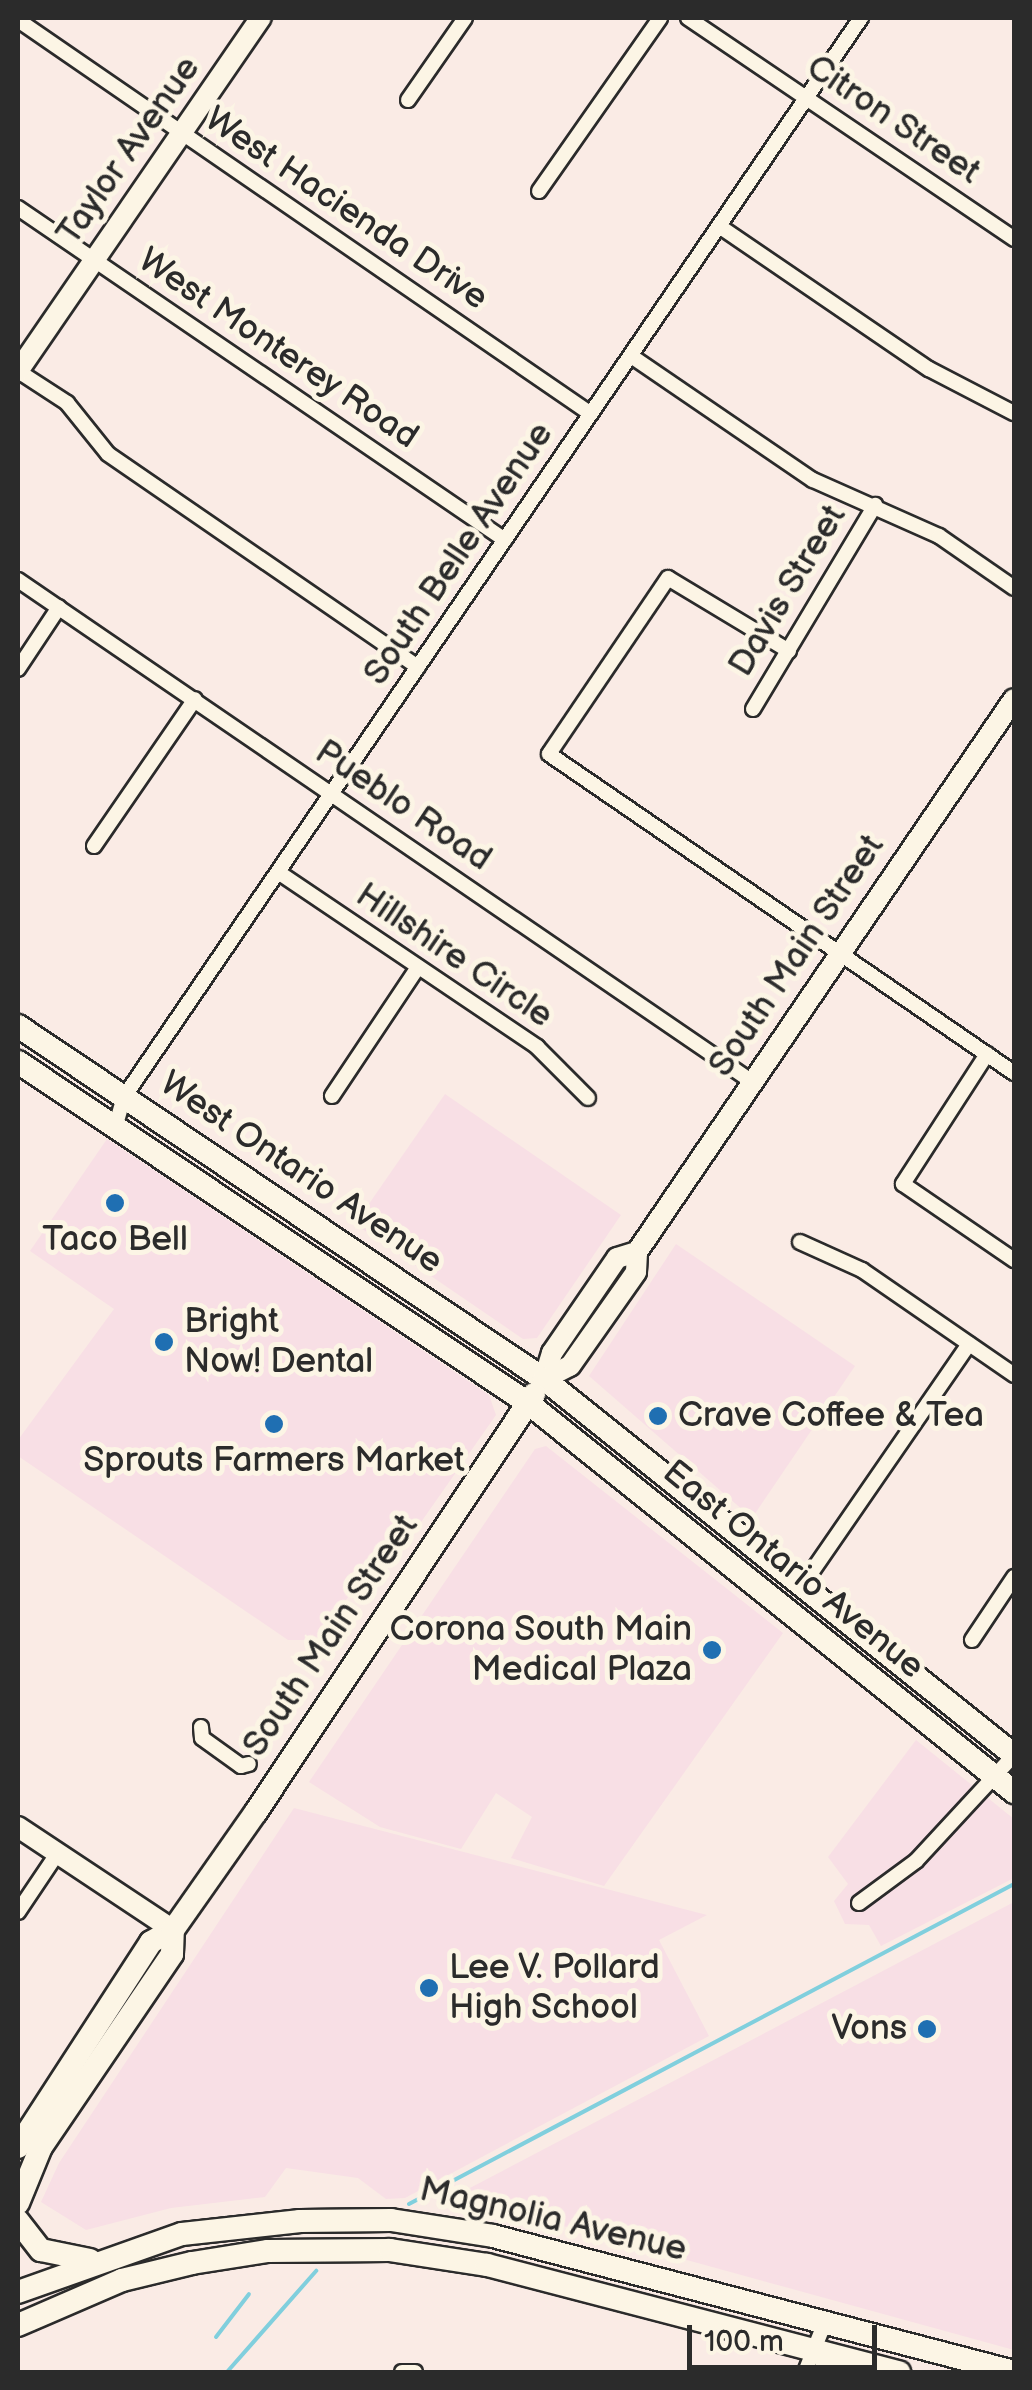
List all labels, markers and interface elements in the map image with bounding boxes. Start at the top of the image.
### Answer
street label: Citron Street [798,46,988,194]
street label: Taylor Avenue [49,49,209,253]
street label: West Hacienda Drive [196,99,496,319]
street label: West Monterey Road [129,239,427,459]
street label: South Belle Avenue [356,415,562,693]
street label: Davis Street [720,498,856,684]
street label: Pueblo Road [307,732,499,880]
street label: South Main Street [700,827,894,1085]
street label: Hillshire Circle [348,875,560,1037]
street label: West Ontario Avenue [152,1063,450,1283]
marker: Taco Bell [104,1192,126,1214]
place label: Taco Bell [42,1219,188,1261]
place label: Bright Now! Dental [184,1301,373,1383]
marker: Bright Now! Dental [153,1331,175,1353]
place label: Crave Coffee & Tea [678,1395,985,1437]
marker: Crave Coffee & Tea [647,1405,669,1427]
marker: Sprouts Farmers Market [263,1413,285,1435]
place label: Sprouts Farmers Market [83,1440,465,1482]
street label: East Ontario Avenue [654,1452,932,1688]
street label: South Main Street [234,1507,428,1765]
place label: Corona South Main Medical Plaza [389,1609,692,1691]
marker: Corona South Main Medical Plaza [701,1639,723,1661]
place label: Lee V. Pollard High School [449,1947,661,2029]
marker: Lee V. Pollard High School [418,1977,440,1999]
place label: Vons [831,2008,907,2050]
marker: Vons [916,2018,938,2040]
street label: Magnolia Avenue [415,2169,691,2271]
scale bar [692,2305,882,2367]
text: 100 m [704,2324,784,2360]

